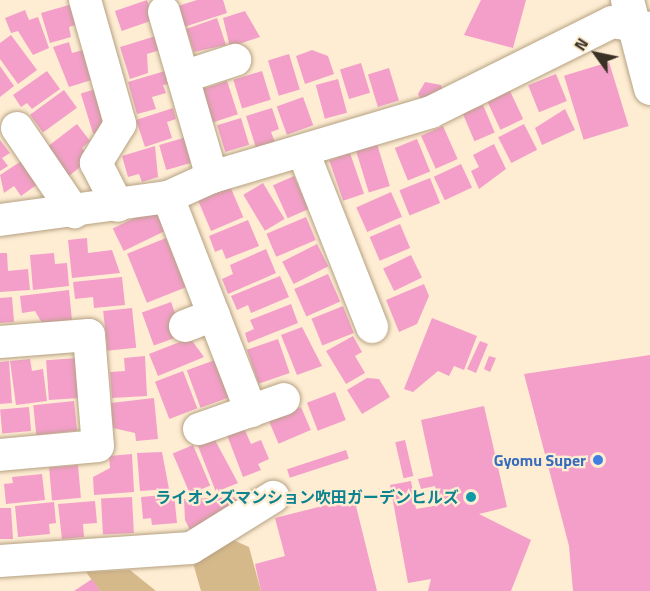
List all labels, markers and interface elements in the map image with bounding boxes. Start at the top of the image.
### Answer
north arrow [566,24,626,84]
text: N [568,33,594,55]
place label: Gyomu Super [494,450,586,470]
marker: Gyomu Super [591,453,605,467]
place label: ライオンズマンション吹田ガーデンヒルズ [155,487,459,507]
marker: ライオンズマンション吹田ガーデンヒルズ [464,490,478,504]

